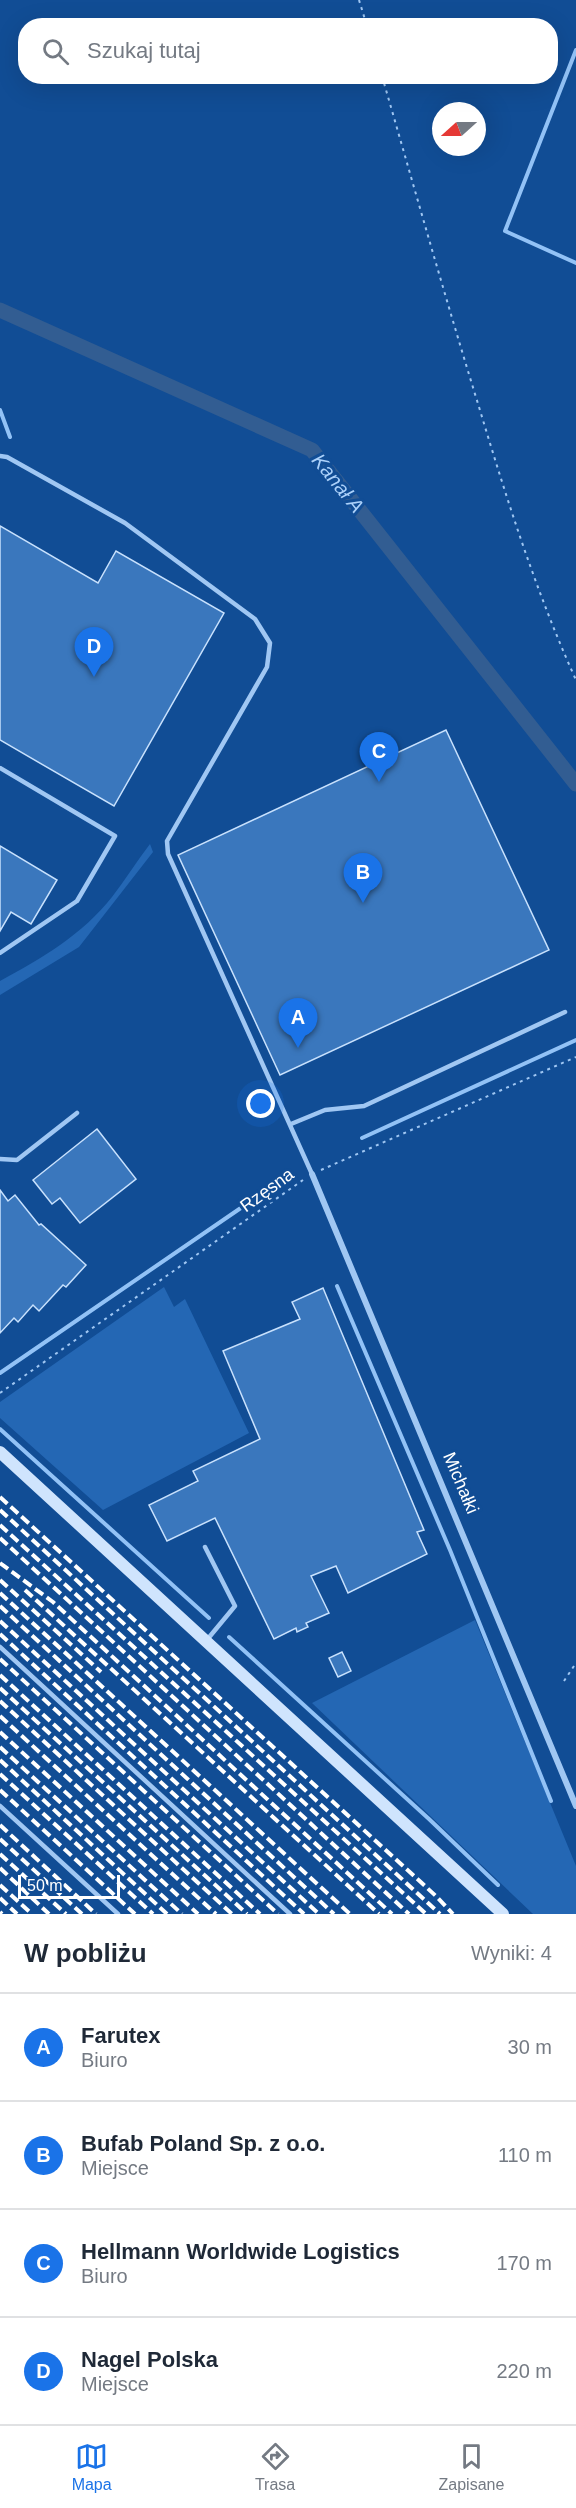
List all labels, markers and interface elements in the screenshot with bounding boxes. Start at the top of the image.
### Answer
search box [18,18,558,84]
icon: search [39,35,72,68]
text: Szukaj tutaj [87,38,201,63]
north arrow [432,102,486,156]
water label: Kanał A [308,449,368,517]
pin: D [74,628,113,677]
pin: C [360,732,398,782]
pin: B [344,854,382,903]
pin: A [278,998,318,1048]
your location [246,1089,275,1118]
street label: Rzęsna [236,1163,298,1216]
street label: Michałki [439,1449,483,1517]
scale bar [18,1872,120,1900]
text: 50 m [27,1877,63,1894]
text: W pobliżu [24,1938,147,1968]
text: Wyniki: 4 [471,1942,552,1964]
text: Farutex [81,2023,160,2048]
text: A [36,2036,51,2058]
text: 30 m [508,2036,552,2058]
text: Biuro [81,2049,128,2071]
text: Bufab Poland Sp. z o.o. [81,2131,325,2156]
text: B [36,2144,51,2166]
text: 110 m [498,2144,552,2166]
text: Miejsce [81,2157,149,2179]
text: Hellmann Worldwide Logistics [81,2239,400,2264]
text: C [36,2252,51,2274]
text: 170 m [496,2252,552,2274]
text: Biuro [81,2265,128,2287]
text: Nagel Polska [81,2347,218,2372]
text: D [36,2360,51,2382]
text: 220 m [496,2360,552,2382]
text: Miejsce [81,2373,149,2395]
tab: Mapa [72,2440,112,2494]
tab: Trasa [255,2440,295,2494]
tab: Zapisane [439,2440,504,2494]

